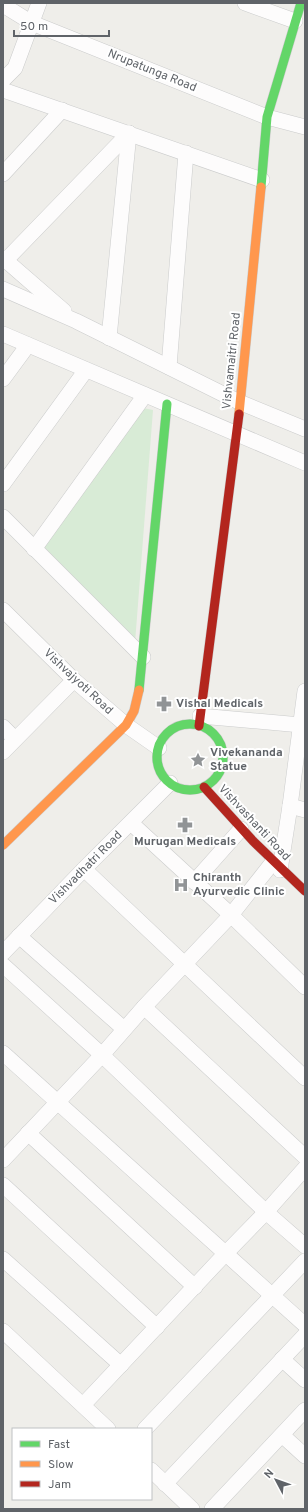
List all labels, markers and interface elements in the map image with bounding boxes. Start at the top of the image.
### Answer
scale bar [14,12,109,38]
text: 50 m [20,19,48,35]
street label: Nrupatunga Road [105,46,199,96]
street label: Vishvamaitri Road [219,312,245,410]
street label: Vishvajyoti Road [40,646,116,718]
pharmacy icon: Vishal Medicals [155,695,173,713]
place label: Vishal Medicals [176,696,263,712]
place label: Vivekananda Statue [210,745,283,775]
place icon: Vivekananda Statue [189,751,207,769]
street label: Vishvashanti Road [214,781,294,865]
pharmacy icon: Murugan Medicals [176,816,194,834]
street label: Vishvadhatri Road [46,828,126,908]
place label: Murugan Medicals [134,834,236,850]
place label: Chiranth Ayurvedic Clinic [193,870,285,900]
hospital icon: Chiranth Ayurvedic Clinic [172,876,190,894]
legend [12,1428,152,1500]
text: Fast [48,1437,70,1453]
text: Slow [48,1457,74,1473]
north arrow [256,1460,296,1500]
text: N [261,1467,277,1482]
text: Jam [48,1477,71,1493]

